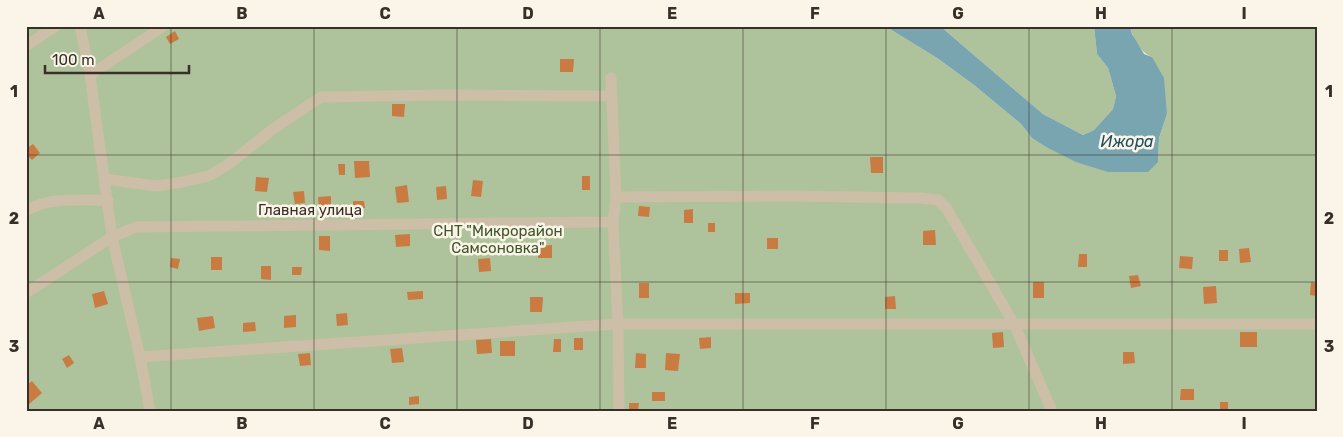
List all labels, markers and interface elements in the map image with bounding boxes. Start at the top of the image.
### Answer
text: A [93,4,105,23]
text: B [236,4,248,23]
text: C [379,4,391,23]
text: D [522,4,534,23]
text: E [667,4,677,23]
text: F [810,4,820,23]
text: G [952,4,964,23]
text: H [1095,4,1107,23]
text: I [1241,4,1247,23]
scale bar [45,42,189,74]
text: 100 m [52,51,94,69]
text: 1 [10,82,18,101]
text: 1 [1325,82,1333,101]
water label: Ижора [1101,132,1153,151]
street label: Главная улица [258,201,362,219]
text: 2 [9,209,19,228]
text: 2 [1324,209,1334,228]
park label: СНТ "Микрорайон Самсоновка" [433,222,563,257]
text: 3 [9,337,19,356]
text: 3 [1324,337,1334,356]
text: A [93,414,105,433]
text: B [236,414,248,433]
text: C [379,414,391,433]
text: D [522,414,534,433]
text: E [667,414,677,433]
text: F [810,414,820,433]
text: G [952,414,964,433]
text: H [1095,414,1107,433]
text: I [1241,414,1247,433]

